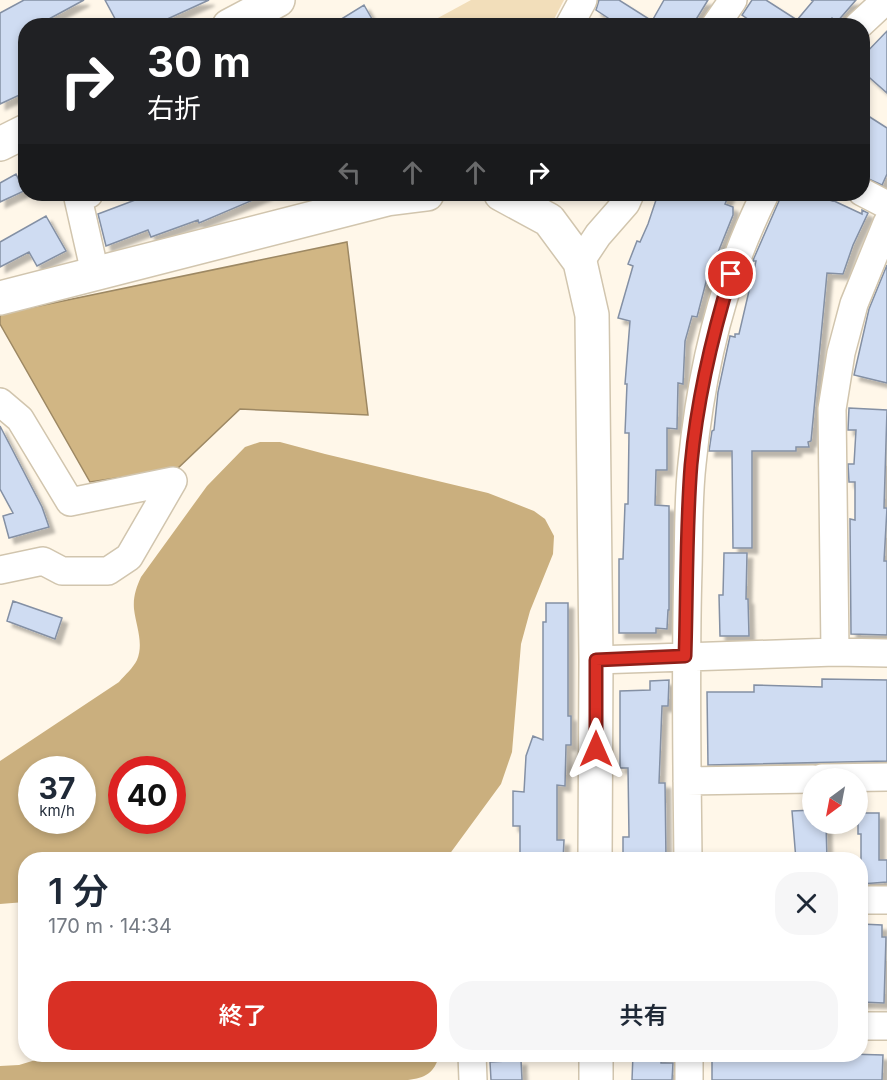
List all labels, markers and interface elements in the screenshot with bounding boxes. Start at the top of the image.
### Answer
text: 30 m [147,36,251,87]
icon: right [48,42,126,120]
text: 右折 [147,92,201,125]
icon: left [333,156,366,189]
icon: ahead [396,156,429,189]
icon: ahead [459,156,492,189]
icon: right [522,156,555,189]
pin [705,248,756,299]
icon: arrive [714,257,747,290]
position arrow [564,717,628,781]
speed limit sign: 40 [108,756,186,834]
north arrow [802,768,868,834]
map controls [802,768,868,834]
text: 37 [39,770,75,806]
text: km/h [39,801,75,820]
text: 1 分 [48,869,108,913]
button: close [775,872,838,935]
text: 170 m · 14:34 [48,914,172,938]
button: 終了 [48,981,437,1050]
button: 共有 [449,981,838,1050]

